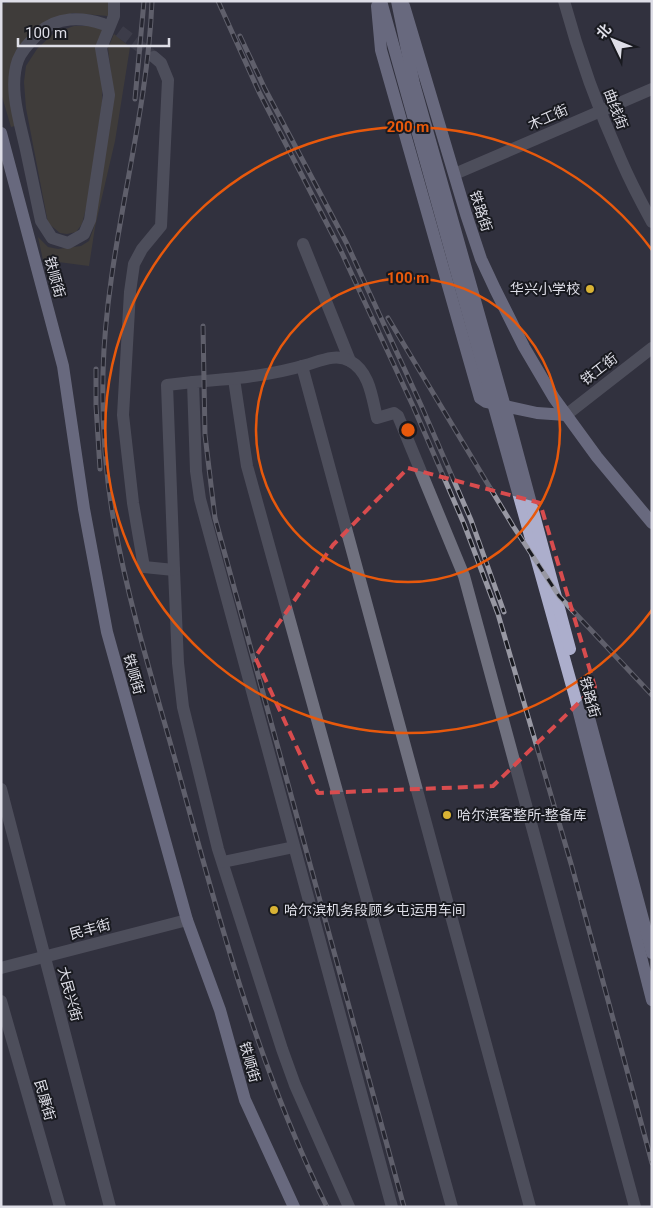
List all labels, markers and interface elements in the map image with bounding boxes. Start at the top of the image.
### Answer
scale bar [18,15,169,47]
north arrow [588,15,638,65]
text: 北 [593,21,614,42]
text: 100 m [25,24,67,42]
street label: 曲线街 [601,87,631,131]
street label: 木工街 [526,101,570,133]
text: 200 m [387,118,429,136]
street label: 铁路街 [467,189,495,233]
street label: 铁顺街 [42,255,68,299]
text: 100 m [387,269,429,287]
place label: 华兴小学校 [510,281,580,297]
marker: 华兴小学校 [584,283,596,295]
street label: 铁工街 [578,350,620,388]
centre of rings [399,421,417,439]
street label: 铁顺街 [121,652,147,696]
street label: 铁路街 [577,675,603,719]
place label: 哈尔滨客整所-整备库 [457,807,587,823]
marker: 哈尔滨客整所-整备库 [441,809,453,821]
place label: 哈尔滨机务段顾乡屯运用车间 [284,902,466,918]
marker: 哈尔滨机务段顾乡屯运用车间 [268,904,280,916]
street label: 民丰街 [68,916,112,942]
street label: 大民兴街 [55,965,85,1023]
street label: 铁顺街 [237,1040,263,1084]
street label: 民康街 [32,1078,58,1122]

